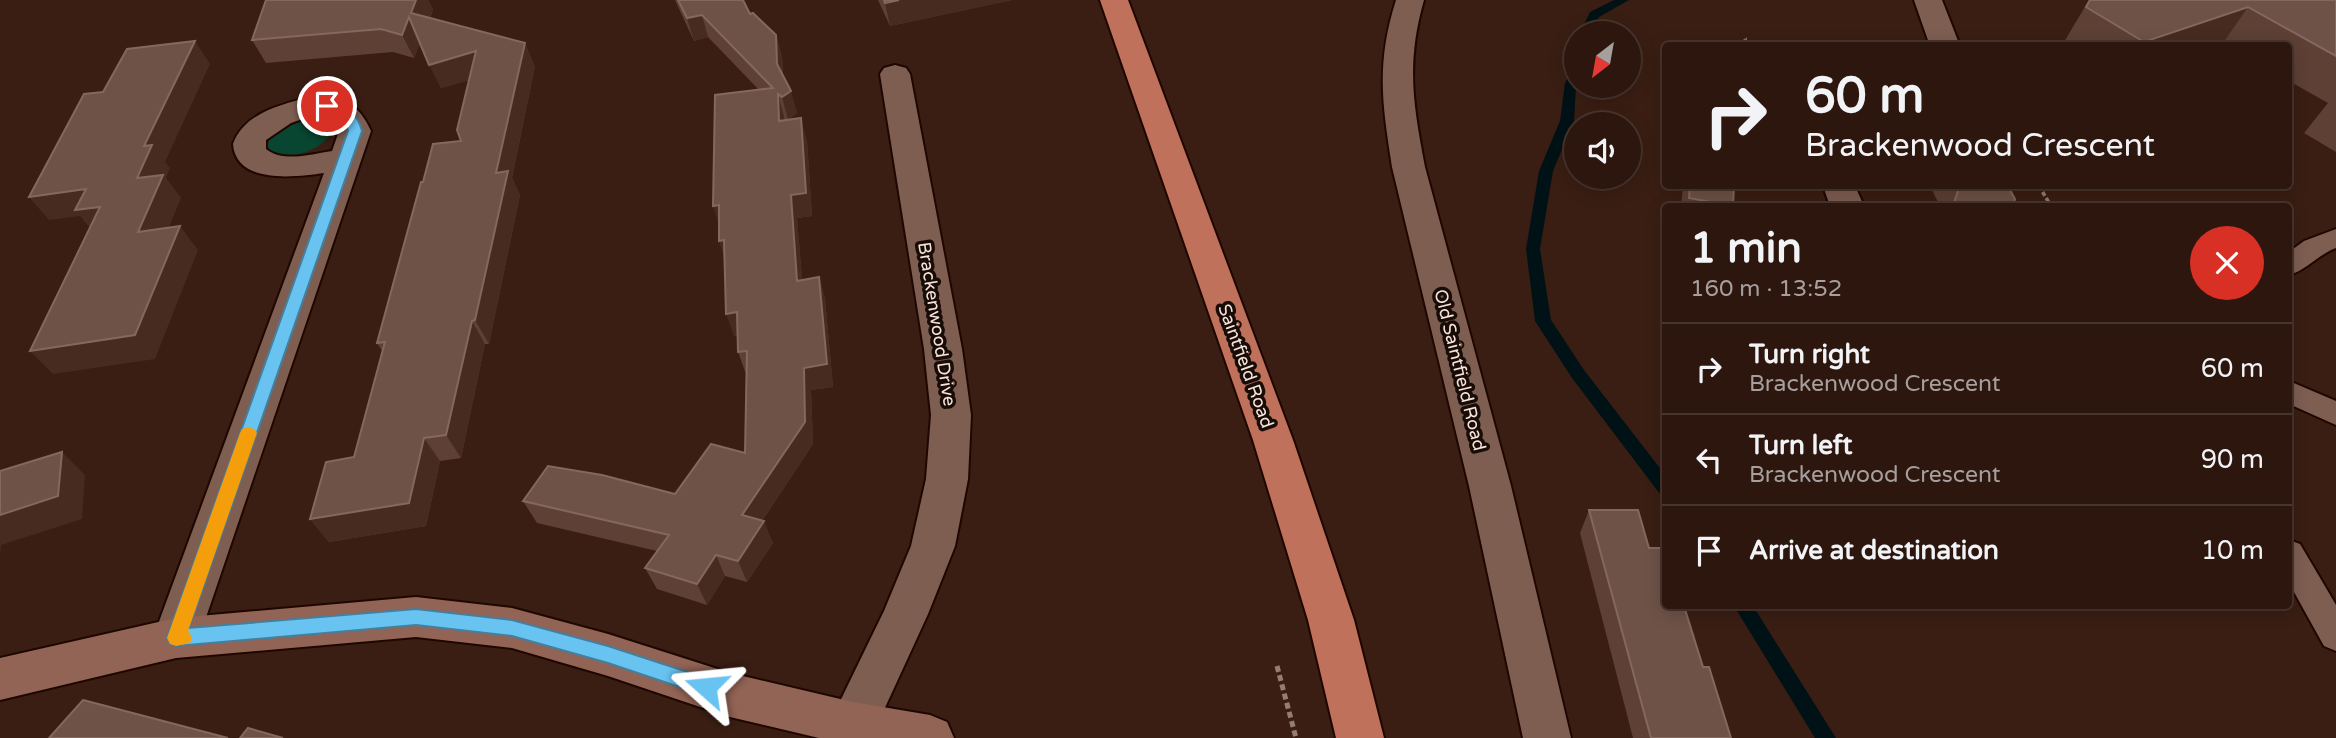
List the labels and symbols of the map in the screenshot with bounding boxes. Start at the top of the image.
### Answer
north arrow [1564,21,1642,98]
pin [297,76,357,136]
street label: Brackenwood Drive [913,240,961,408]
street label: Old Saintfield Road [1429,287,1491,453]
street label: Saintfield Road [1213,301,1279,431]
position arrow [669,650,743,724]

